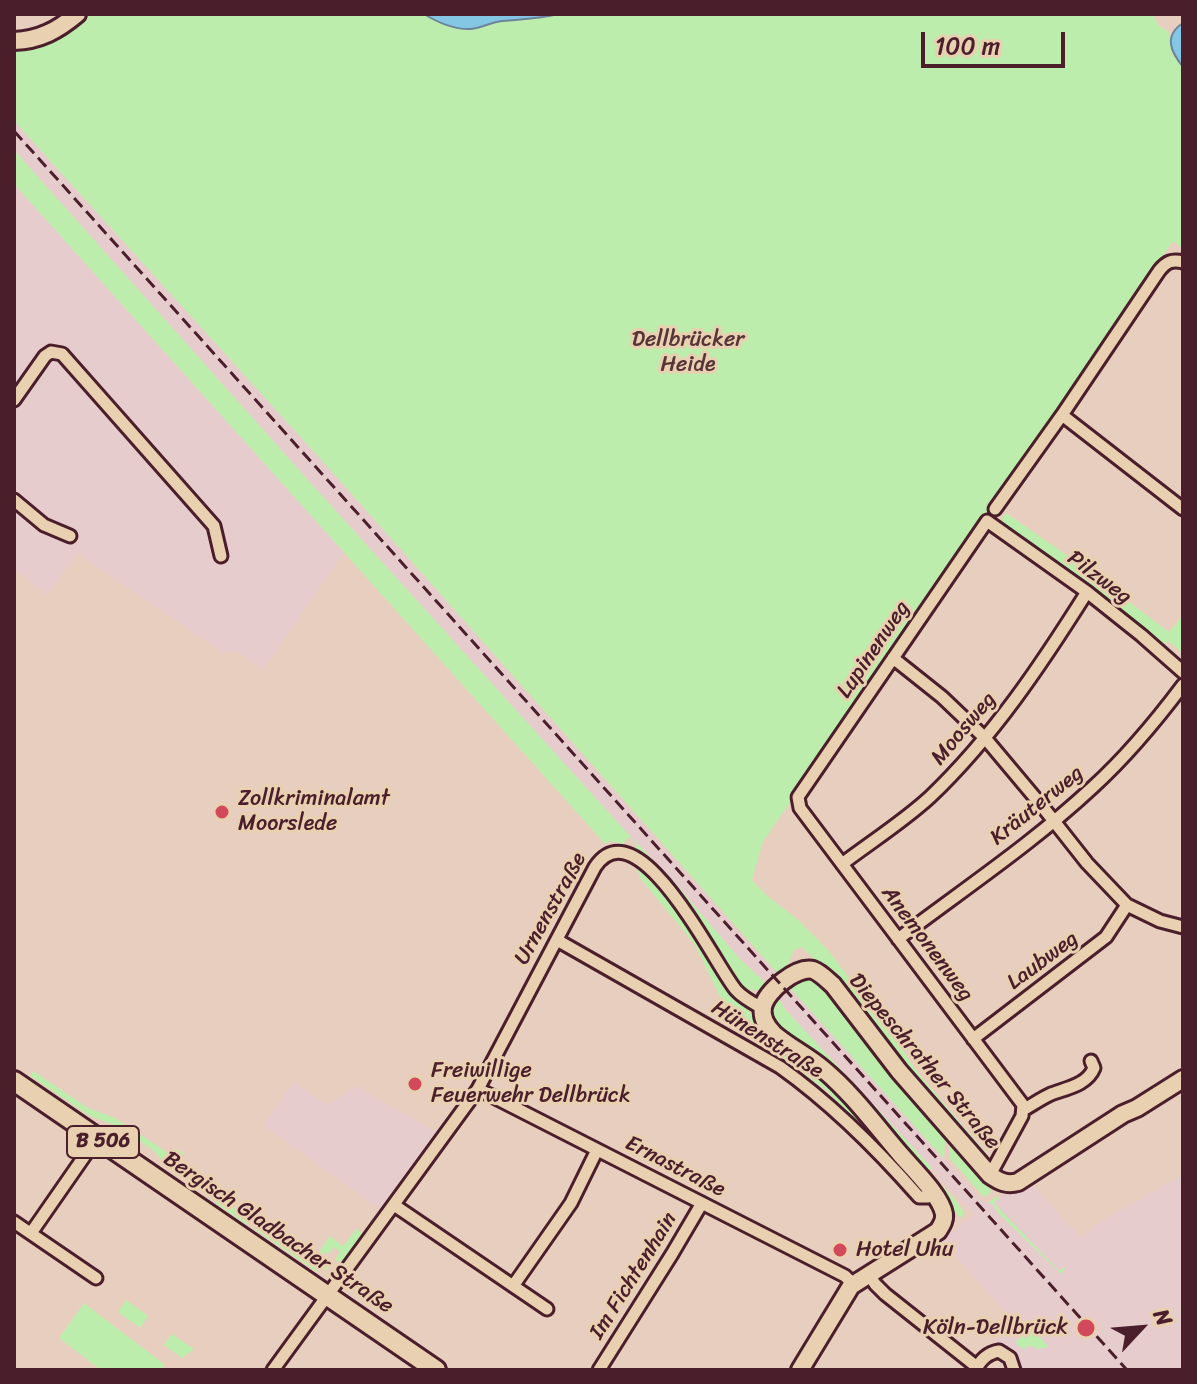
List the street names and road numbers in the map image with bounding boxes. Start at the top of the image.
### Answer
street label: Pilzweg [1062,545,1136,611]
street label: Lupinenweg [832,596,916,704]
street label: Moosweg [926,687,1002,771]
street label: Kräuterweg [985,760,1089,852]
street label: Urnenstraße [509,848,593,970]
street label: Anemonenweg [875,881,979,1007]
street label: Laubweg [1002,926,1084,996]
street label: Diepeschrather Straße [843,969,1005,1155]
street label: Hünenstraße [706,995,828,1085]
road number: B 506 [67,1126,139,1158]
street label: Ernastraße [621,1131,729,1203]
street label: Bergisch Gladbacher Straße [158,1146,398,1320]
street label: Im Fichtenhain [585,1208,683,1344]

